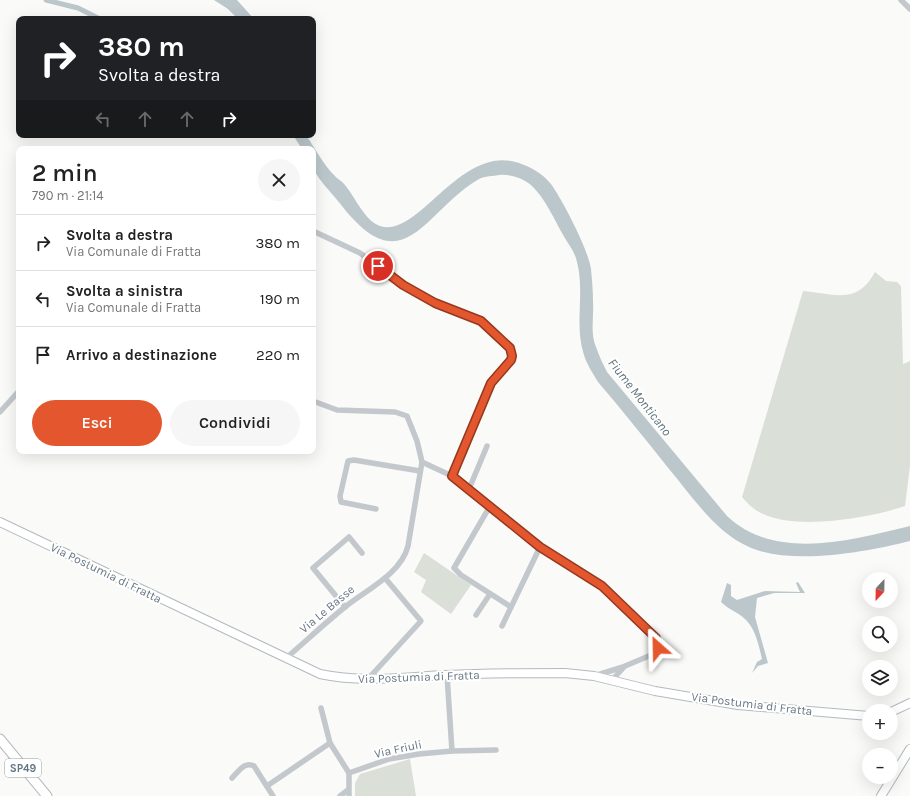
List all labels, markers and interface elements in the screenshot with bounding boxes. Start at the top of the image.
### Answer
text: 380 m [98,30,185,63]
icon: right [32,32,84,84]
text: Svolta a destra [98,64,221,86]
icon: left [92,108,114,130]
icon: ahead [134,108,156,130]
icon: ahead [176,108,198,130]
icon: right [218,108,240,130]
text: 2 min [32,159,98,187]
button: close [258,159,300,201]
text: 790 m · 21:14 [32,188,104,203]
text: Svolta a destra [66,226,173,244]
icon: right [32,232,54,254]
text: 380 m [255,234,300,252]
text: Via Comunale di Fratta [66,244,201,259]
pin [361,249,395,283]
icon: arrive [367,255,389,277]
text: Svolta a sinistra [66,282,183,300]
icon: left [32,288,54,310]
text: 190 m [260,290,300,308]
text: Via Comunale di Fratta [66,300,201,315]
icon: arrive [32,344,54,366]
text: Arrivo a destinazione [66,346,217,364]
text: 220 m [256,346,300,364]
water label: Fiume Monticano [605,355,675,439]
button: Esci [32,400,162,446]
button: Condividi [170,400,300,446]
street label: Via Postumia di Fratta [48,540,164,606]
north arrow [862,572,898,608]
map controls [862,572,898,784]
street label: Via Le Basse [297,582,357,636]
button: search [862,616,898,652]
position arrow [637,627,679,669]
button: layers [862,660,898,696]
street label: Via Postumia di Fratta [358,668,480,686]
street label: Via Postumia di Fratta [691,690,813,718]
button: + [862,704,898,740]
street label: Via Friuli [373,737,423,761]
button: − [862,748,898,784]
road number: SP49 [5,759,41,777]

